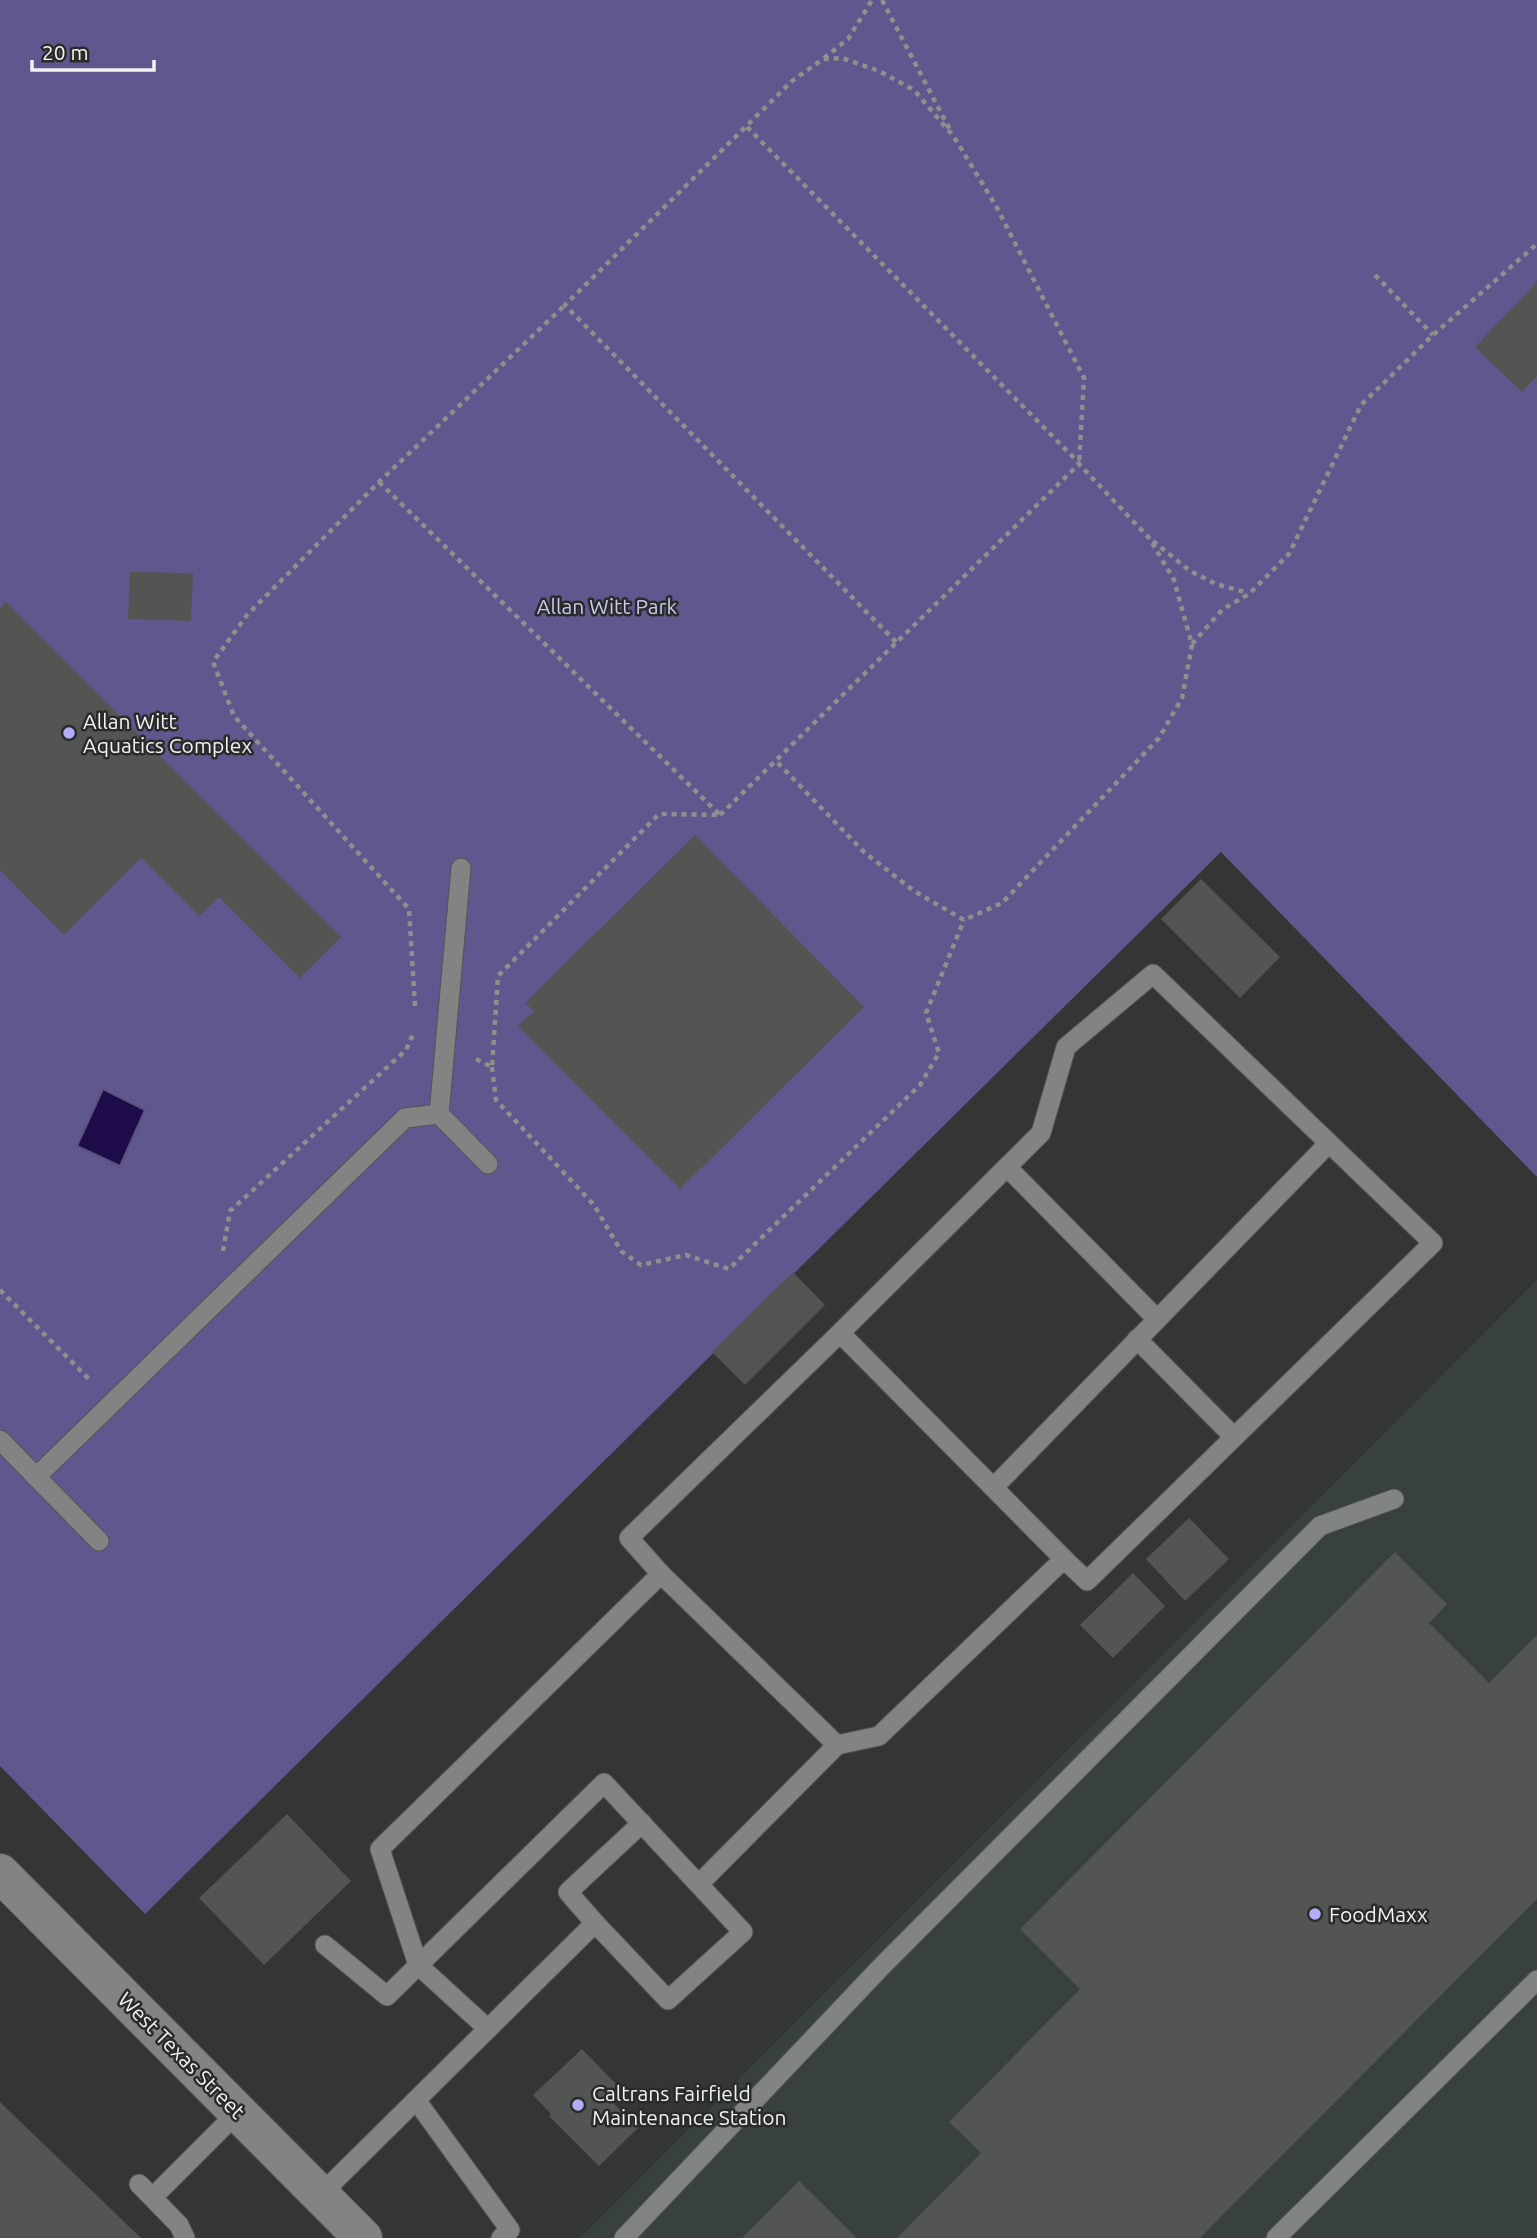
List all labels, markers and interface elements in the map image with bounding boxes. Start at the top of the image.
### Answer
scale bar [32,28,154,72]
text: 20 m [42,40,89,64]
park label: Allan Witt Park [537,594,678,618]
place label: Allan Witt Aquatics Complex [83,709,252,757]
marker: Allan Witt Aquatics Complex [61,725,77,741]
place label: FoodMaxx [1329,1902,1428,1926]
marker: FoodMaxx [1307,1906,1323,1922]
street label: West Texas Street [114,1987,250,2123]
place label: Caltrans Fairfield Maintenance Station [592,2081,786,2129]
marker: Caltrans Fairfield Maintenance Station [570,2097,586,2113]

